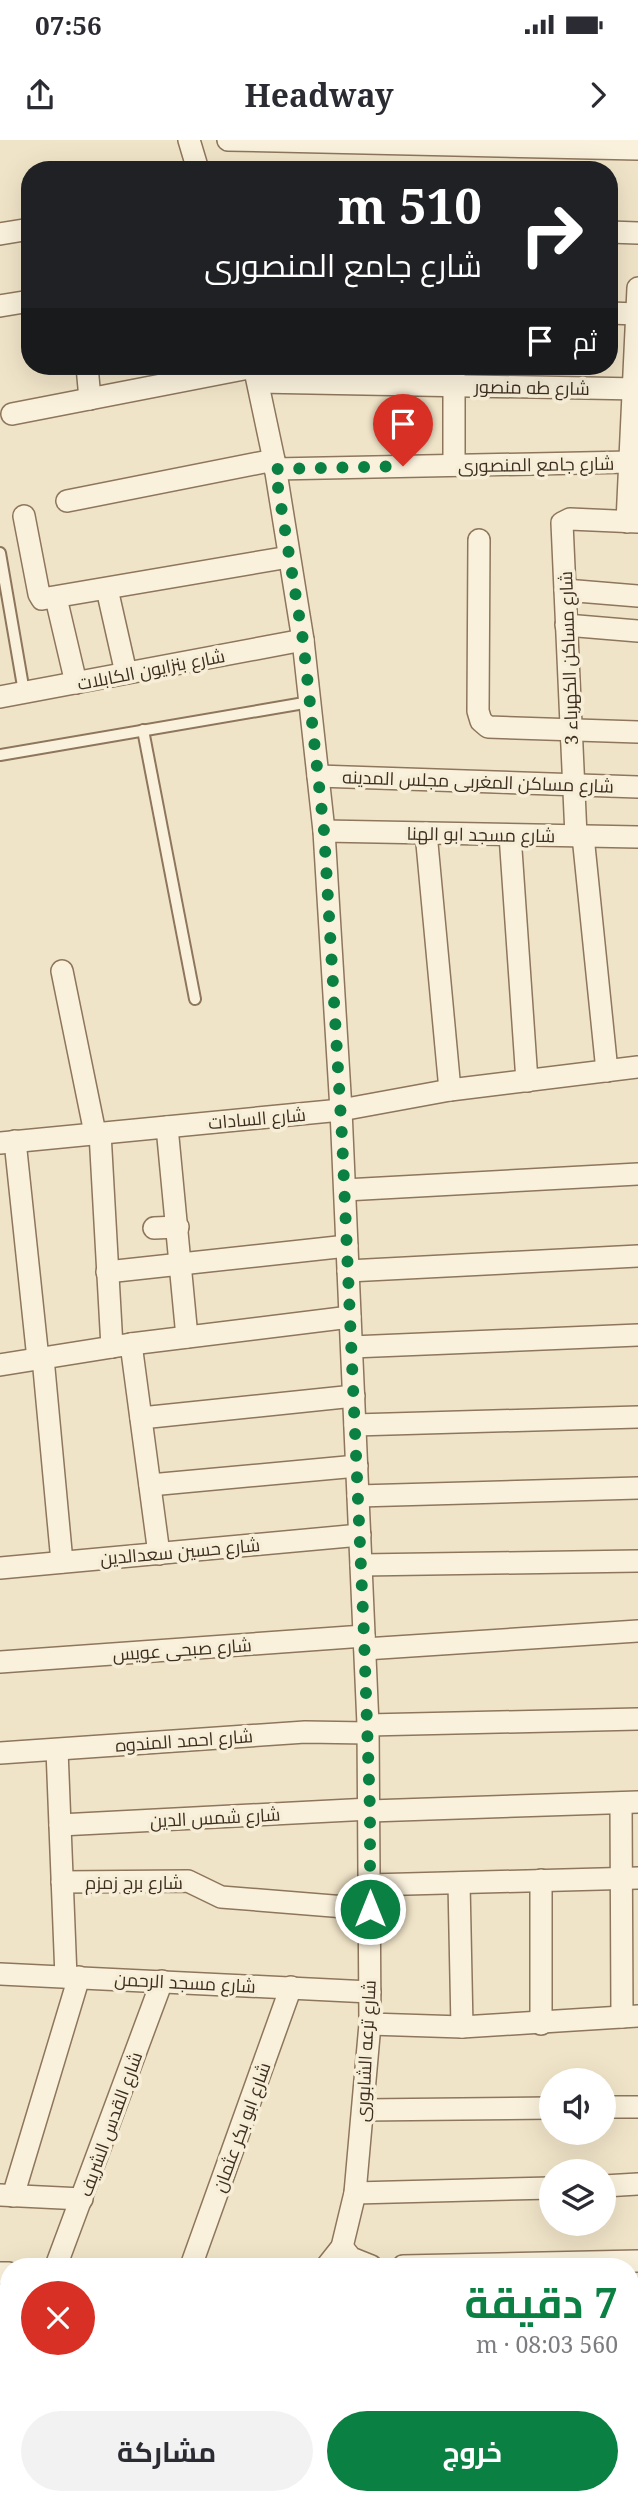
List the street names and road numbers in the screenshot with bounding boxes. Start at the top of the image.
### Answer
street label: شارع طه منصور [473,374,590,401]
street label: شارع جامع المنصورى [458,451,614,478]
street label: شارع مساكن الكهرباء 3 [553,571,584,745]
street label: شارع بنزايون الكابلات [75,643,227,696]
street label: شارع مساكن المغربى مجلس المدينه [342,764,614,799]
street label: شارع مسجد ابو الهنا [406,821,556,848]
street label: شارع السادات [207,1102,307,1135]
street label: شارع حسين سعدالدين [99,1532,261,1571]
street label: شارع صبحى عويس [112,1632,252,1667]
street label: شارع احمد المندوه [114,1723,254,1758]
street label: شارع شمس الدين [149,1802,281,1833]
street label: شارع برج زمزم [85,1870,183,1895]
street label: شارع مسجد الرحمن [114,1966,256,1999]
street label: شارع ترعه الشابورى [349,1979,382,2123]
street label: شارع القدس الشريف [73,2048,148,2200]
street label: شارع ابو بكر عثمان [206,2059,277,2196]

